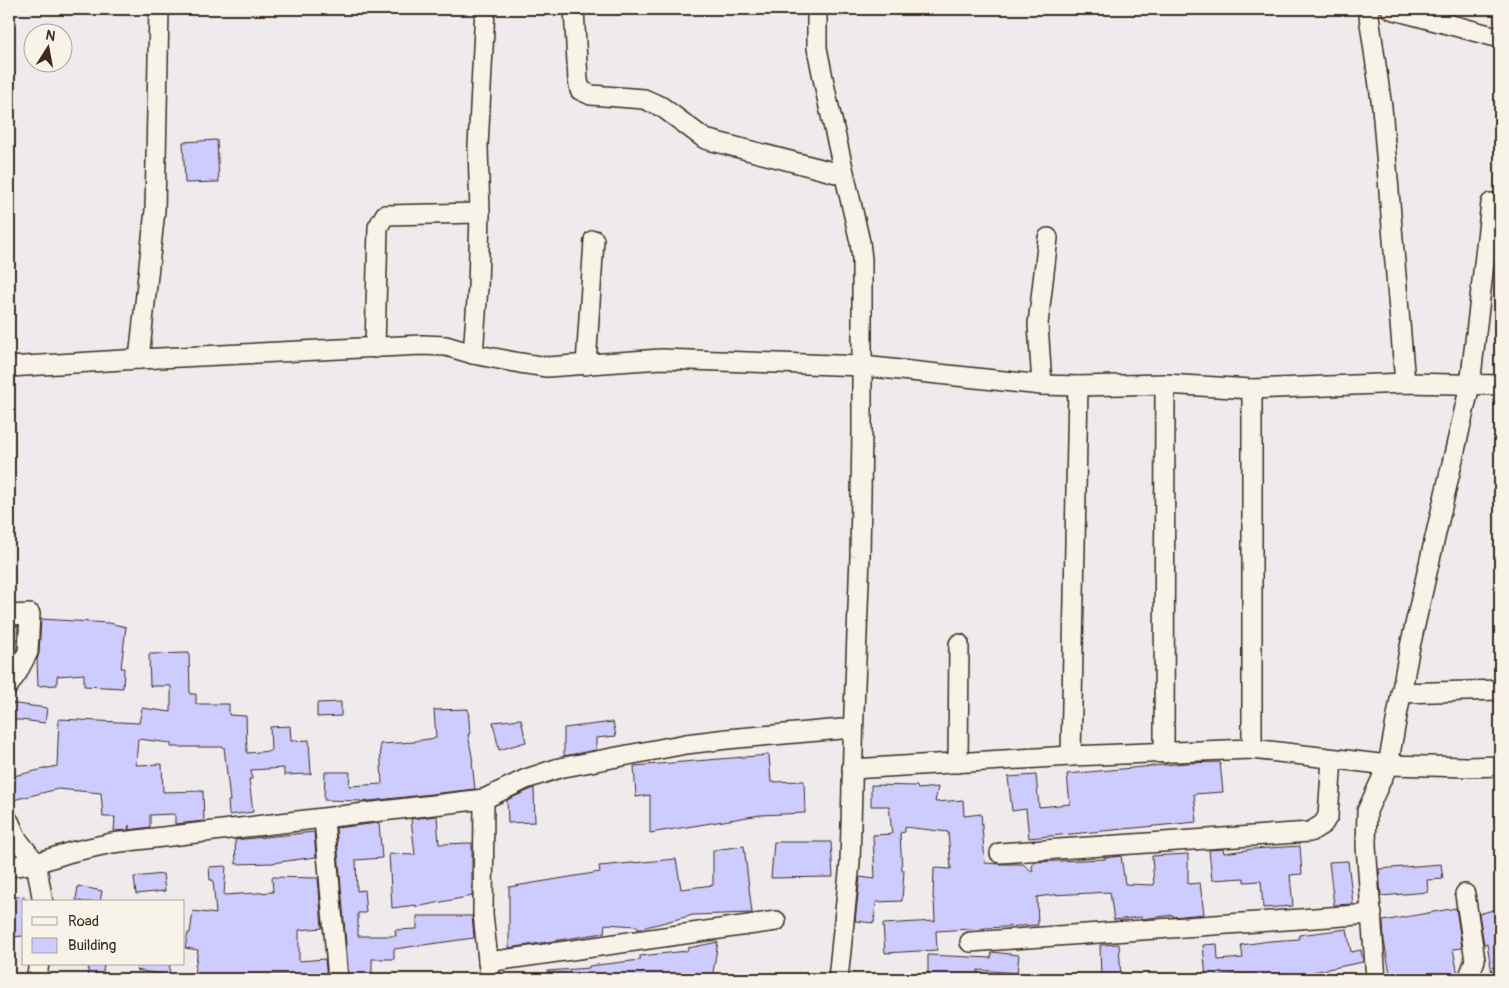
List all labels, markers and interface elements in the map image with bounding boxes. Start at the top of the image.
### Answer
north arrow [22,22,72,72]
text: N [44,26,57,45]
legend [22,900,185,966]
text: Road [68,912,99,931]
text: Building [68,936,116,955]

